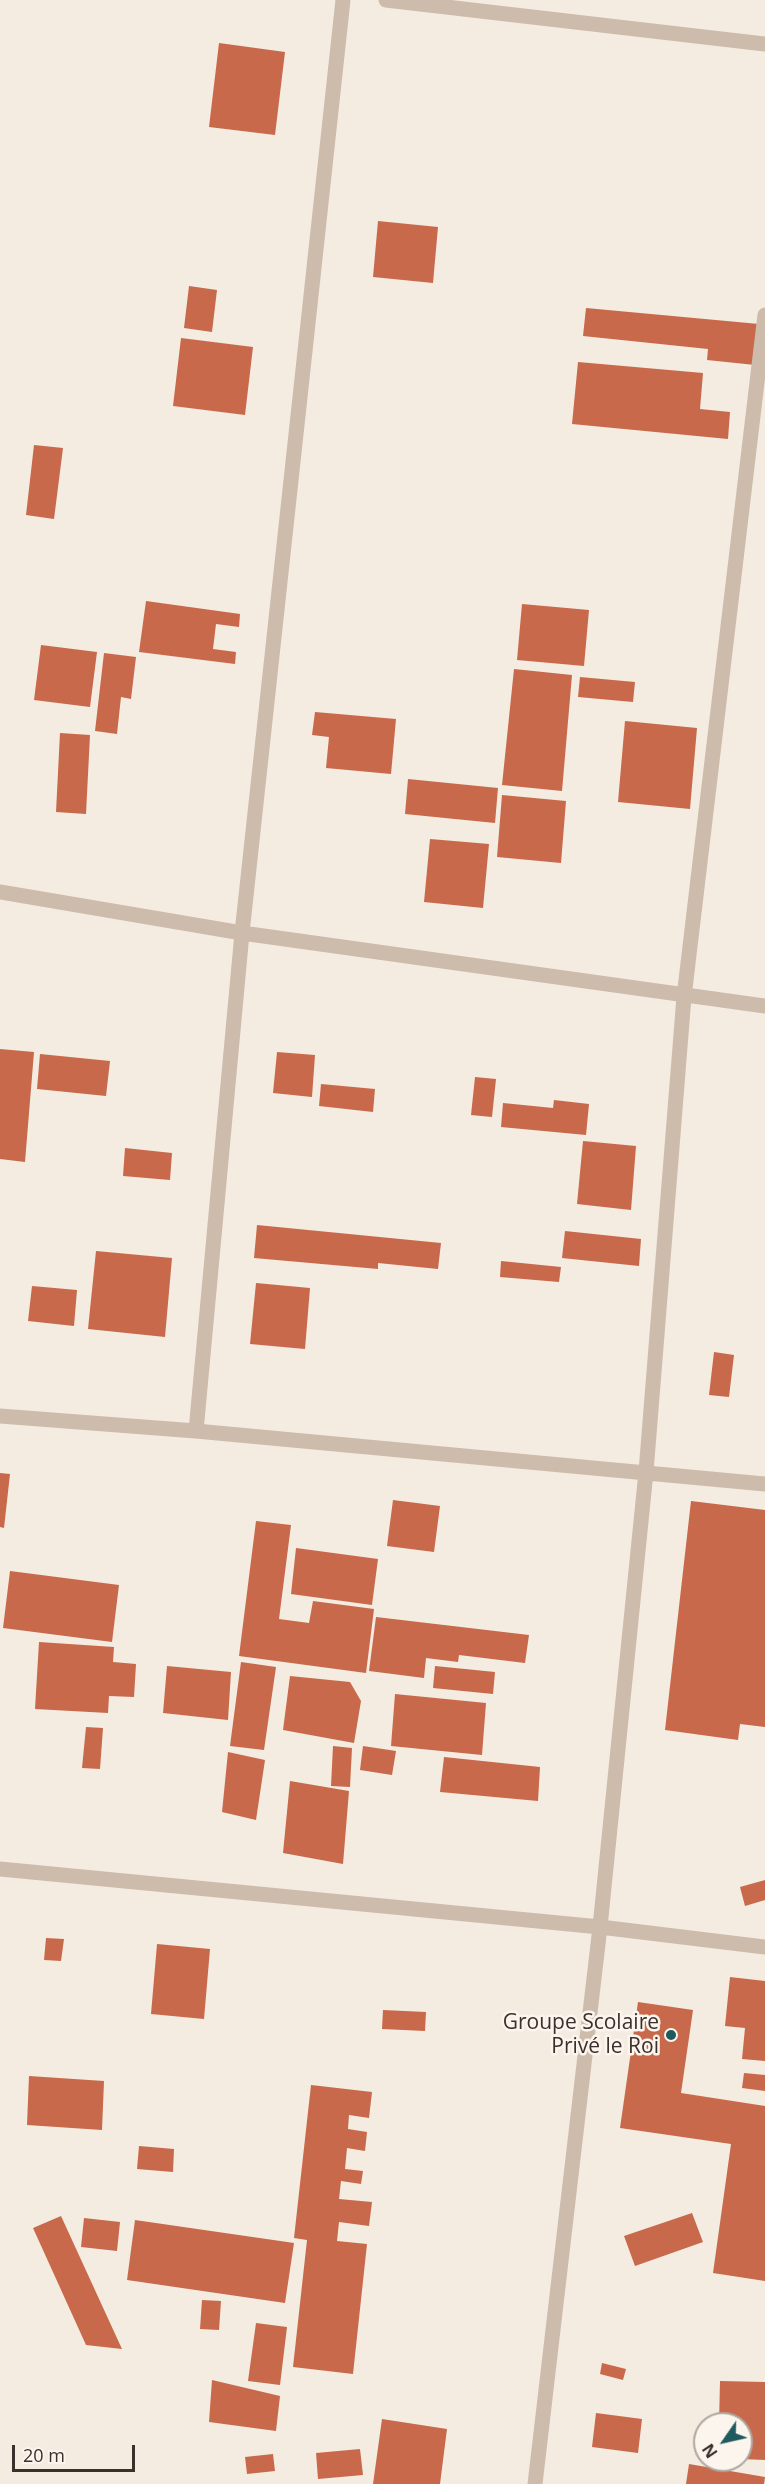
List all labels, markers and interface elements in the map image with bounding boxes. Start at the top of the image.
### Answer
place label: Groupe Scolaire Privé le Roi [503,2010,659,2060]
marker: Groupe Scolaire Privé le Roi [664,2028,678,2042]
north arrow [693,2412,753,2472]
scale bar [15,2433,138,2471]
text: N [697,2439,722,2463]
text: 20 m [23,2443,65,2467]

